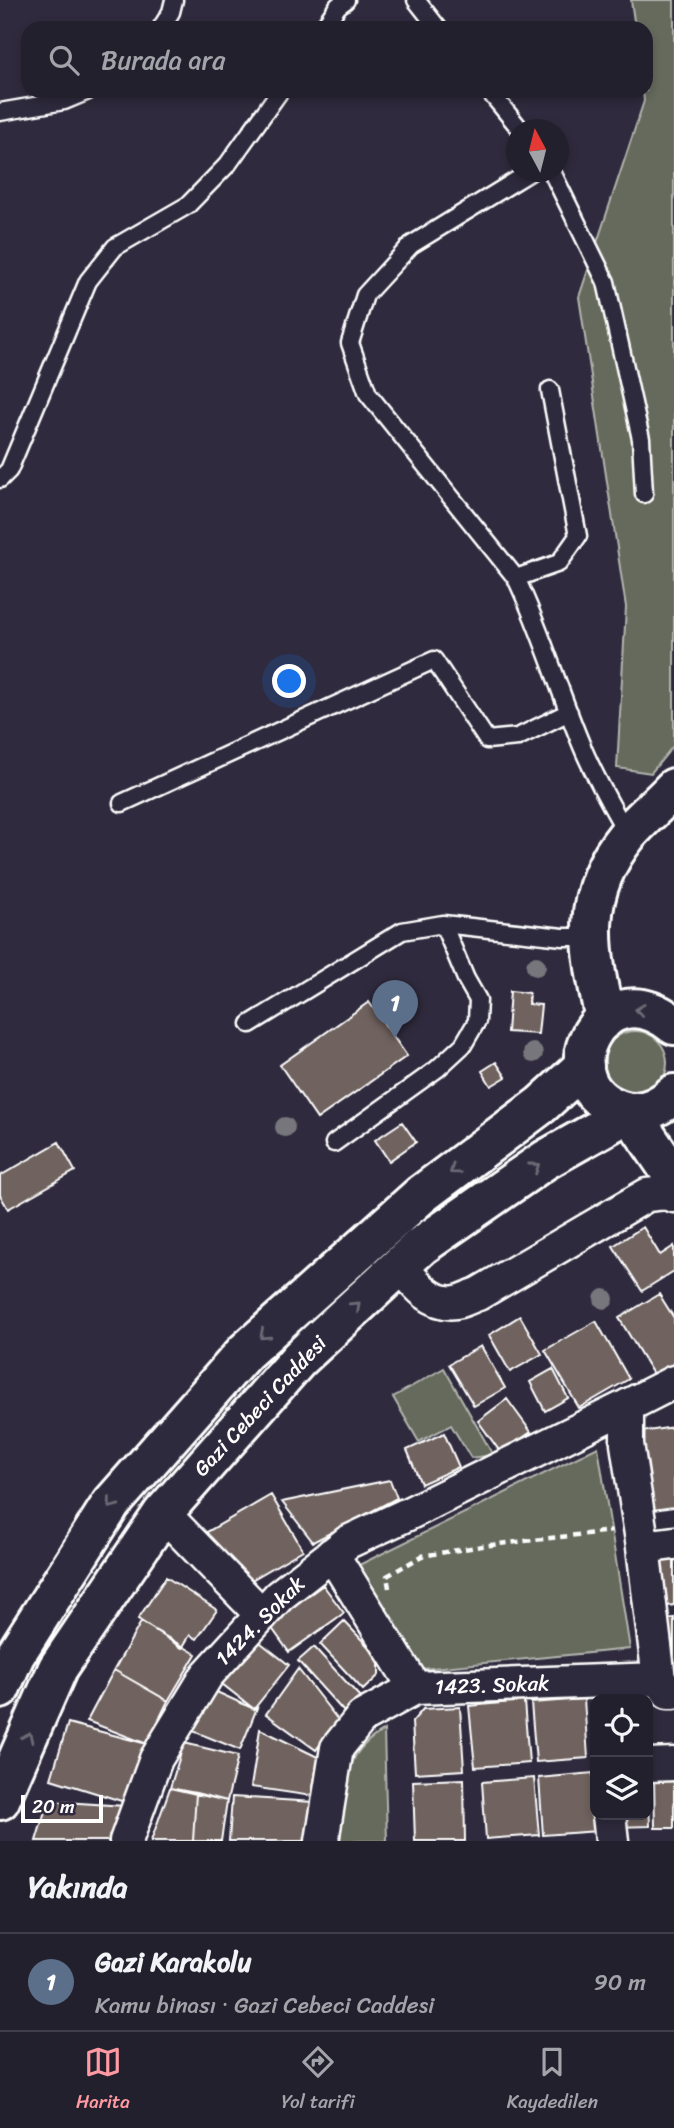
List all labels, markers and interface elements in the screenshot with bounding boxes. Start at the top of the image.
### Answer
search box [21,21,653,98]
text: Burada ara [101,37,225,83]
icon: search [45,41,83,79]
north arrow [506,119,569,182]
your location [272,664,306,698]
pin: 1 [372,980,418,1038]
one-way arrow [634,1003,646,1018]
one-way arrow [449,1161,461,1174]
one-way arrow [527,1163,540,1175]
one-way arrow [348,1302,361,1314]
street label: Gazi Cebeci Caddesi [184,1325,337,1486]
one-way arrow [259,1327,272,1340]
one-way arrow [108,1497,120,1509]
street label: 1424. Sokak [206,1567,314,1675]
street label: 1423. Sokak [434,1664,550,1706]
map controls [590,1694,653,1820]
button: locate [590,1694,653,1757]
one-way arrow [20,1732,34,1744]
button: layers [590,1757,653,1820]
text: 20 m [32,1790,75,1823]
scale bar [21,1792,103,1824]
text: Yakında [28,1860,128,1914]
text: Gazi Karakolu [95,1939,251,1985]
text: 1 [46,1962,56,2003]
text: 90 m [594,1962,646,2003]
text: Kamu binası · Gazi Cebeci Caddesi [95,1985,434,2026]
tab: Harita [76,2043,130,2118]
tab: Yol tarifi [282,2043,355,2118]
tab: Kaydedilen [507,2043,598,2118]

